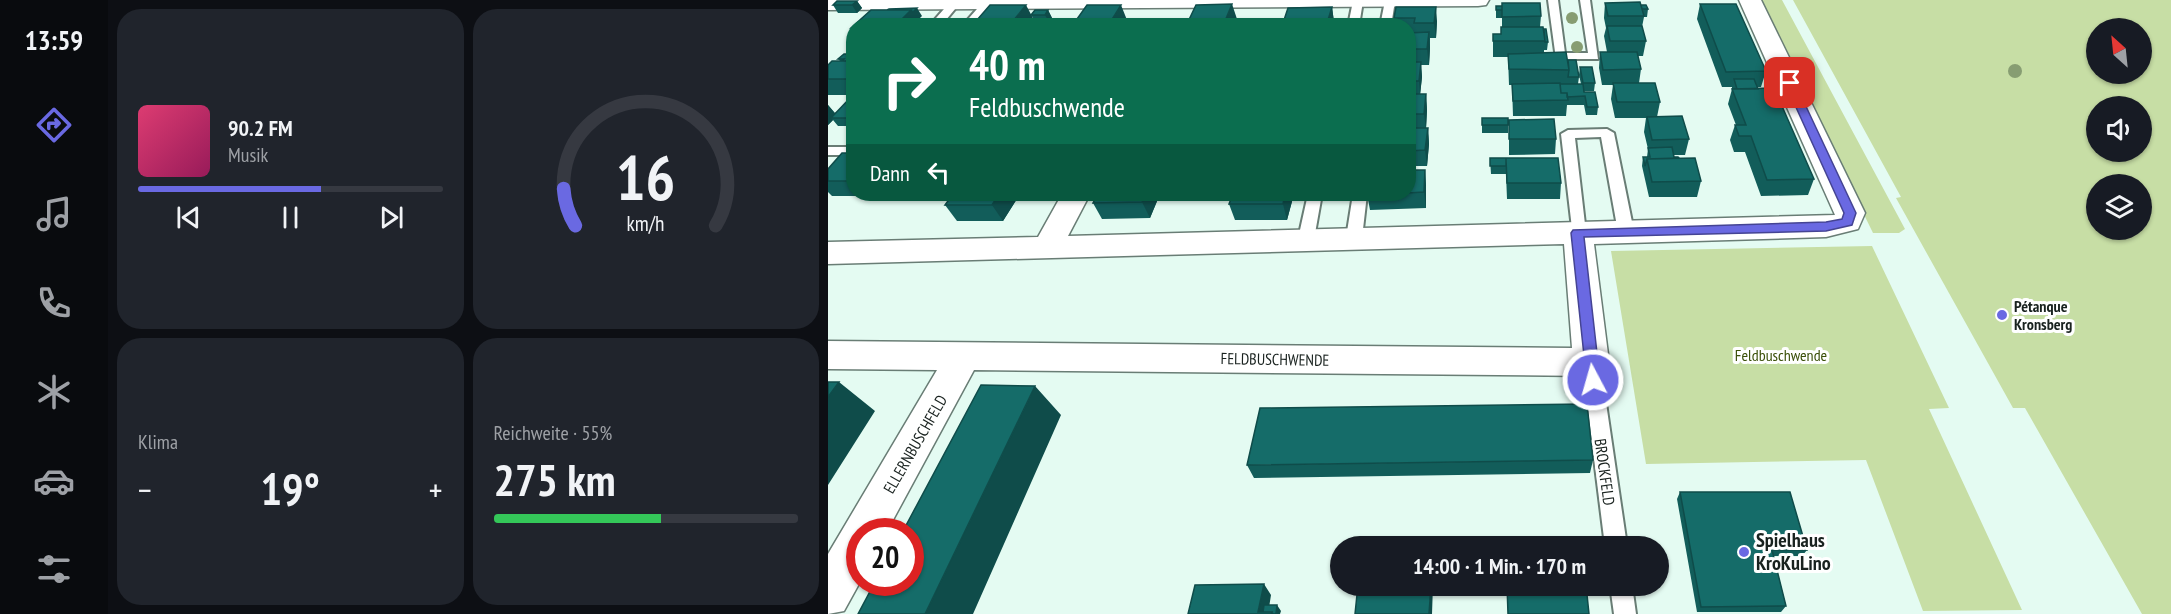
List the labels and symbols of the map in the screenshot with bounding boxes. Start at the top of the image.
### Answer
north arrow [2086,18,2152,84]
pin [1764,57,1815,108]
place label: Pétanque Kronsberg [2014,296,2072,334]
marker: Pétanque Kronsberg [1995,308,2009,322]
park label: Feldbuschwende [1735,345,1827,365]
street label: FELDBUSCHWENDE [1221,348,1330,370]
position arrow [1561,348,1625,412]
street label: ELLERNBUSCHFELD [879,391,951,497]
street label: BROCKFELD [1590,437,1620,507]
speed limit sign: 20 [846,518,924,596]
place label: Spielhaus KroKuLino [1756,527,1831,576]
marker: Spielhaus KroKuLino [1737,545,1751,559]

